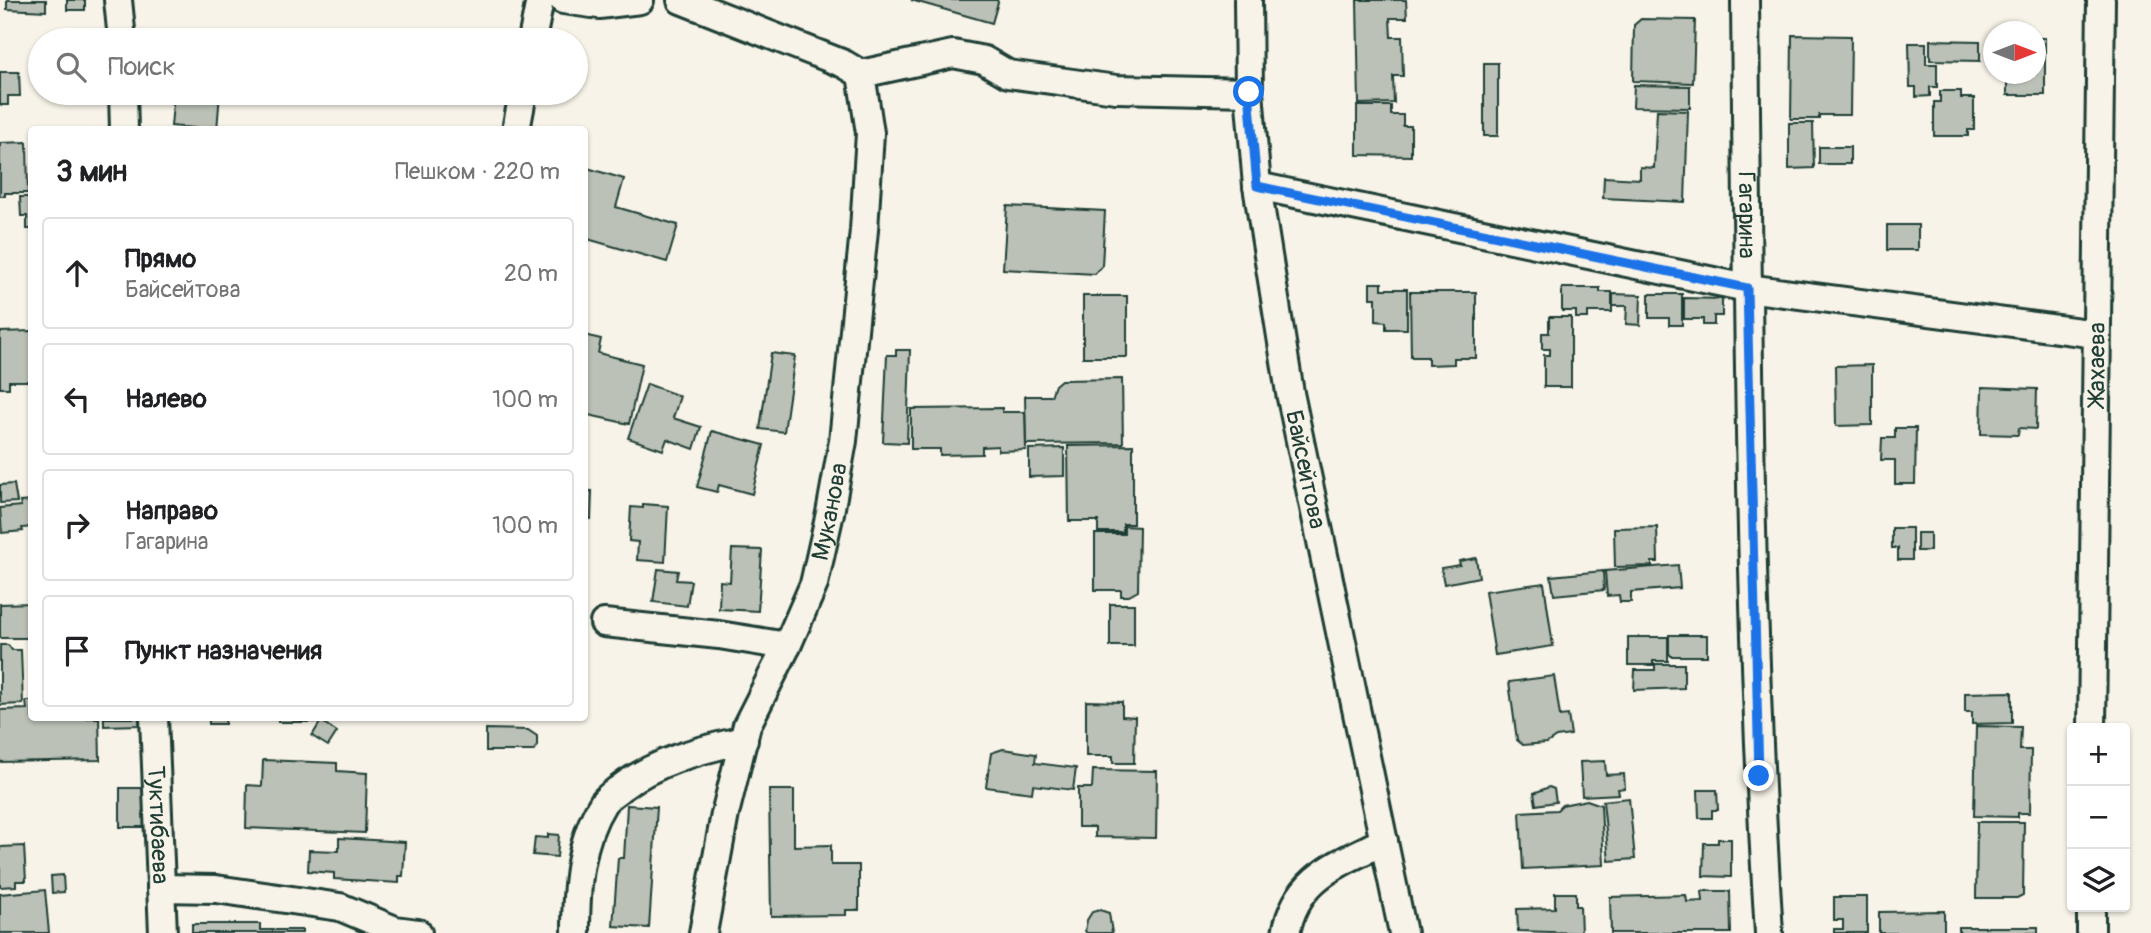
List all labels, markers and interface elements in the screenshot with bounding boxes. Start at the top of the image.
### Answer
north arrow [1983,21,2046,84]
search box [28,28,588,105]
icon: search [52,48,90,86]
text: Поиск [108,51,176,83]
route start [1233,76,1264,107]
text: 3 мин [56,153,127,190]
text: Пешком · 220 m [395,157,560,186]
street label: Гагарина [1732,171,1761,259]
text: Прямо [125,243,196,275]
icon: ahead [58,254,96,292]
text: 20 m [504,259,558,288]
text: Байсейтова [125,275,240,304]
street label: Жахаева [2082,322,2112,410]
icon: left [58,380,96,418]
text: Налево [125,383,207,415]
text: 100 m [492,385,558,414]
street label: Байсейтова [1279,408,1332,531]
street label: Муканова [806,460,854,563]
text: Направо [125,495,218,527]
icon: right [58,506,96,544]
text: 100 m [492,511,558,540]
text: Гагарина [125,527,209,556]
icon: arrive [58,632,96,670]
text: Пункт назначения [125,635,322,667]
map controls [2067,723,2130,912]
button: + [2067,723,2130,786]
route end [1743,760,1774,791]
street label: Туктибаева [141,765,175,885]
button: − [2067,786,2130,849]
button: layers [2067,849,2130,912]

